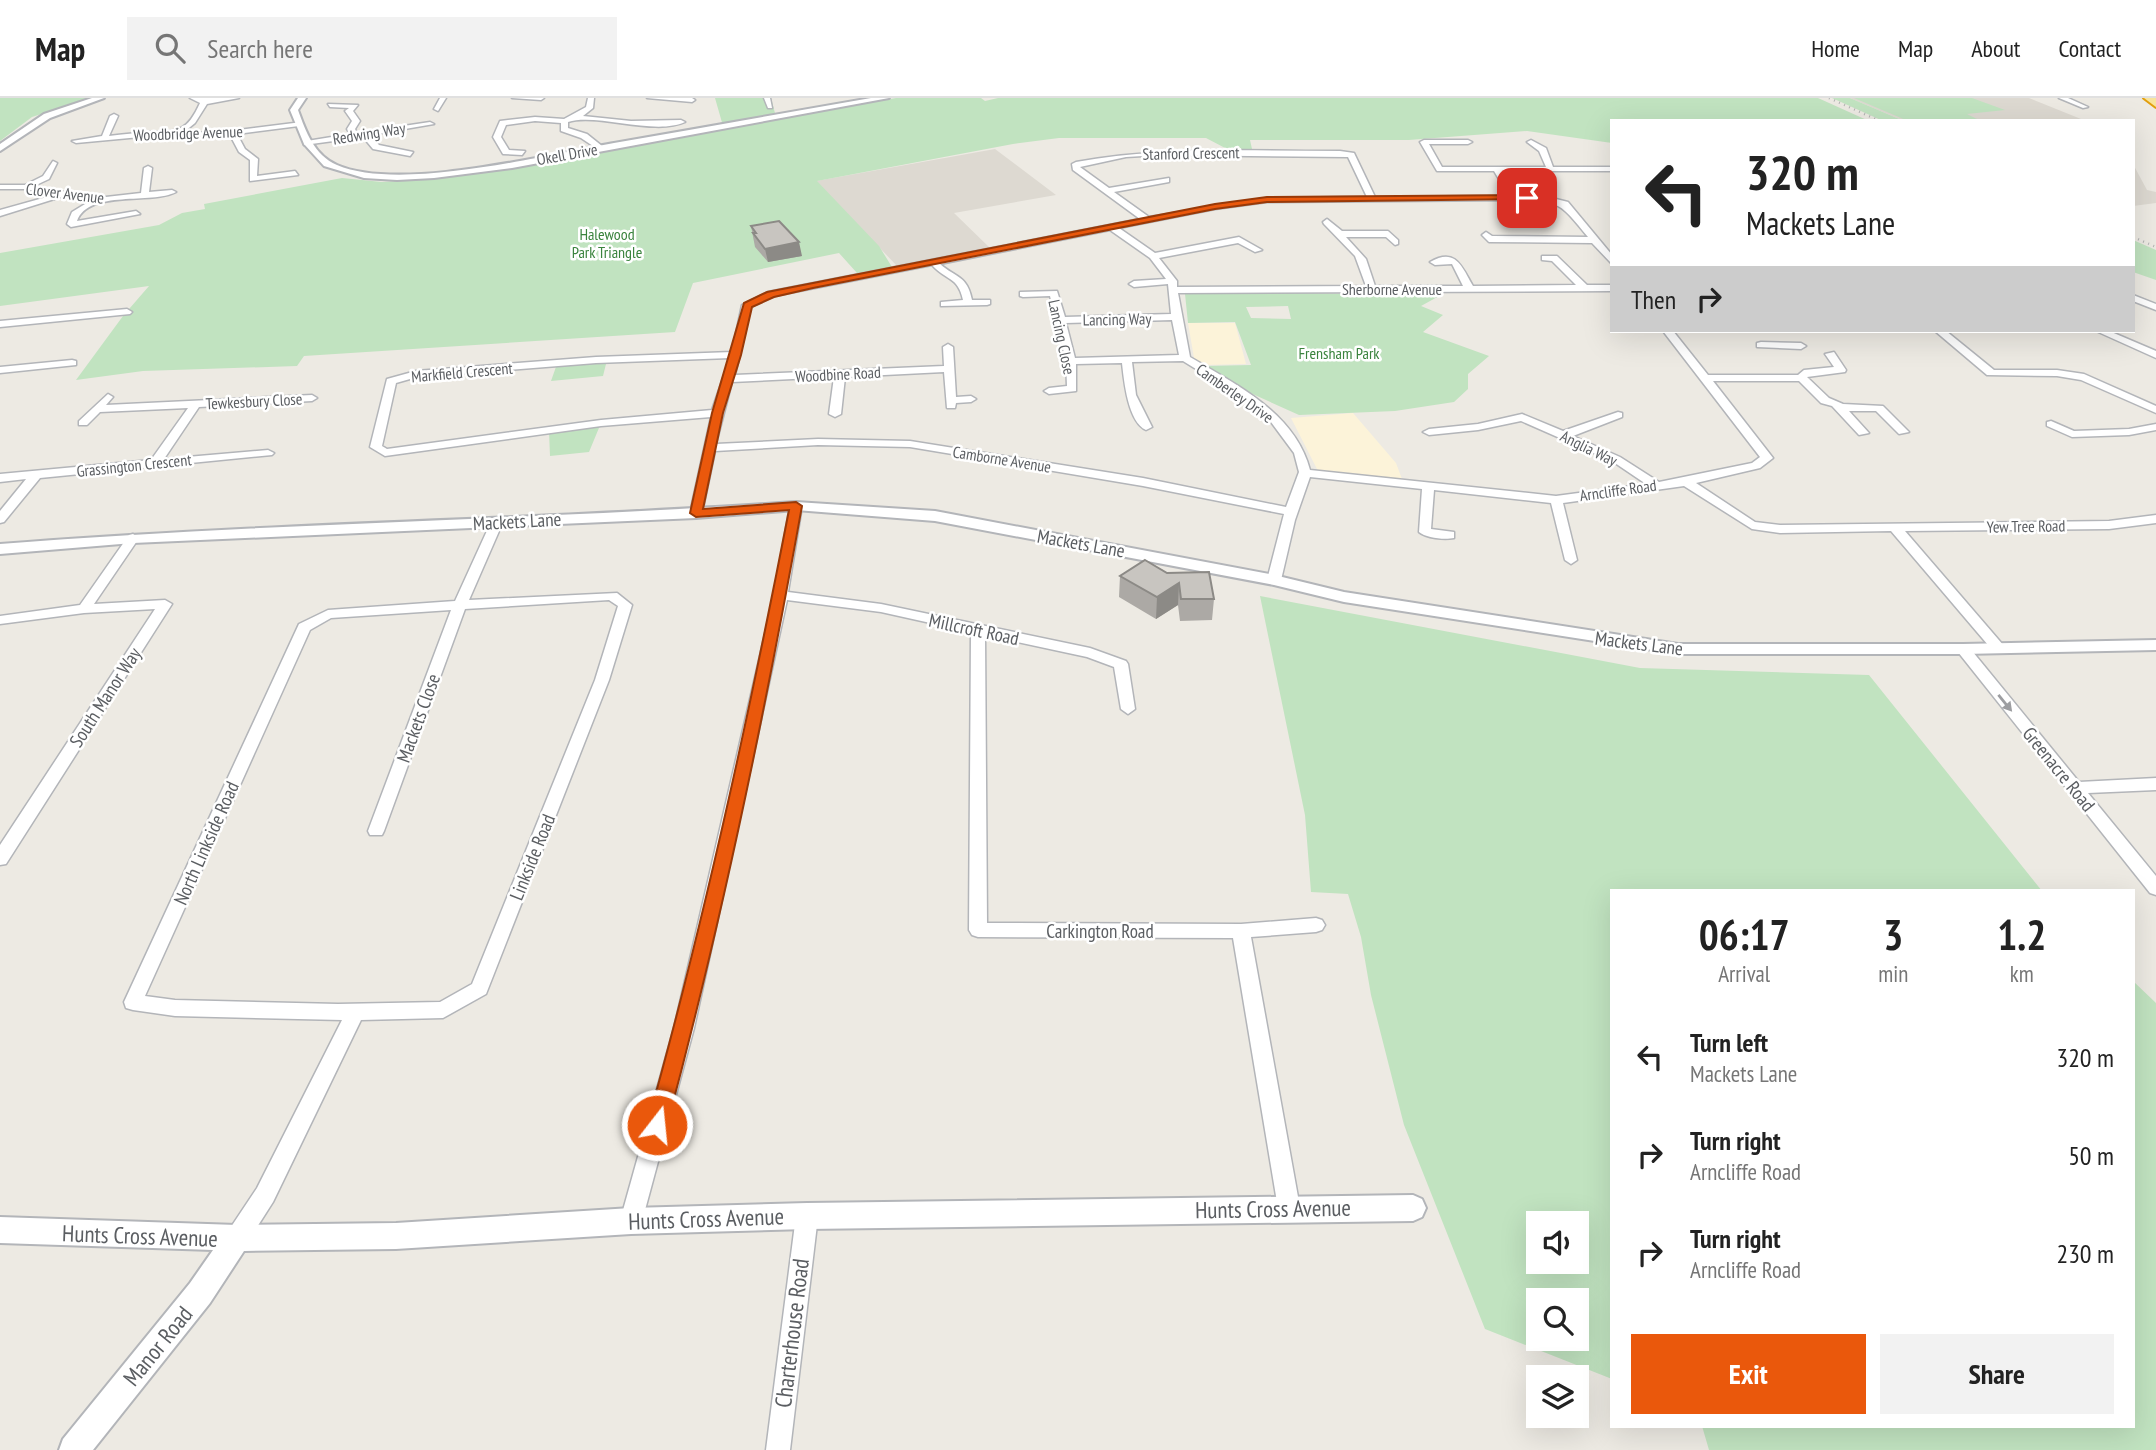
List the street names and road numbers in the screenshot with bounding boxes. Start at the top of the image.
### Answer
street label: Redwing Way [331,117,407,149]
street label: Woodbridge Avenue [133,121,243,145]
street label: Okell Drive [535,139,599,169]
street label: Stanford Crescent [1142,142,1240,164]
street label: Clover Avenue [25,178,105,208]
street label: Sherborne Avenue [1342,279,1442,299]
street label: Lancing Close [1044,298,1080,376]
street label: Lancing Way [1082,308,1152,330]
street label: Markfield Crescent [410,358,514,386]
street label: Camberley Drive [1192,359,1278,427]
street label: Woodbine Road [795,362,881,386]
street label: Tewkesbury Close [205,388,303,414]
street label: Anglia Way [1557,426,1621,470]
street label: Camborne Avenue [951,441,1053,477]
street label: Grassington Crescent [76,449,193,481]
street label: Arncliffe Road [1578,475,1658,505]
street label: Mackets Lane [472,507,562,535]
street label: Yew Tree Road [1986,515,2066,537]
street label: Mackets Lane [1035,523,1127,563]
street label: Millcroft Road [927,608,1021,650]
street label: Mackets Lane [1594,626,1685,660]
street label: South Manor Way [64,642,147,751]
street label: Mackets Close [391,670,445,766]
street label: Greenacre Road [2017,722,2101,816]
street label: North Linkside Road [168,778,244,908]
street label: Linkside Road [504,810,560,904]
street label: Carkington Road [1046,919,1154,943]
street label: Hunts Cross Avenue [1195,1193,1351,1224]
street label: Hunts Cross Avenue [628,1201,784,1236]
street label: Hunts Cross Avenue [62,1218,218,1253]
street label: Charterhouse Road [768,1257,815,1409]
street label: Manor Road [117,1300,199,1391]

